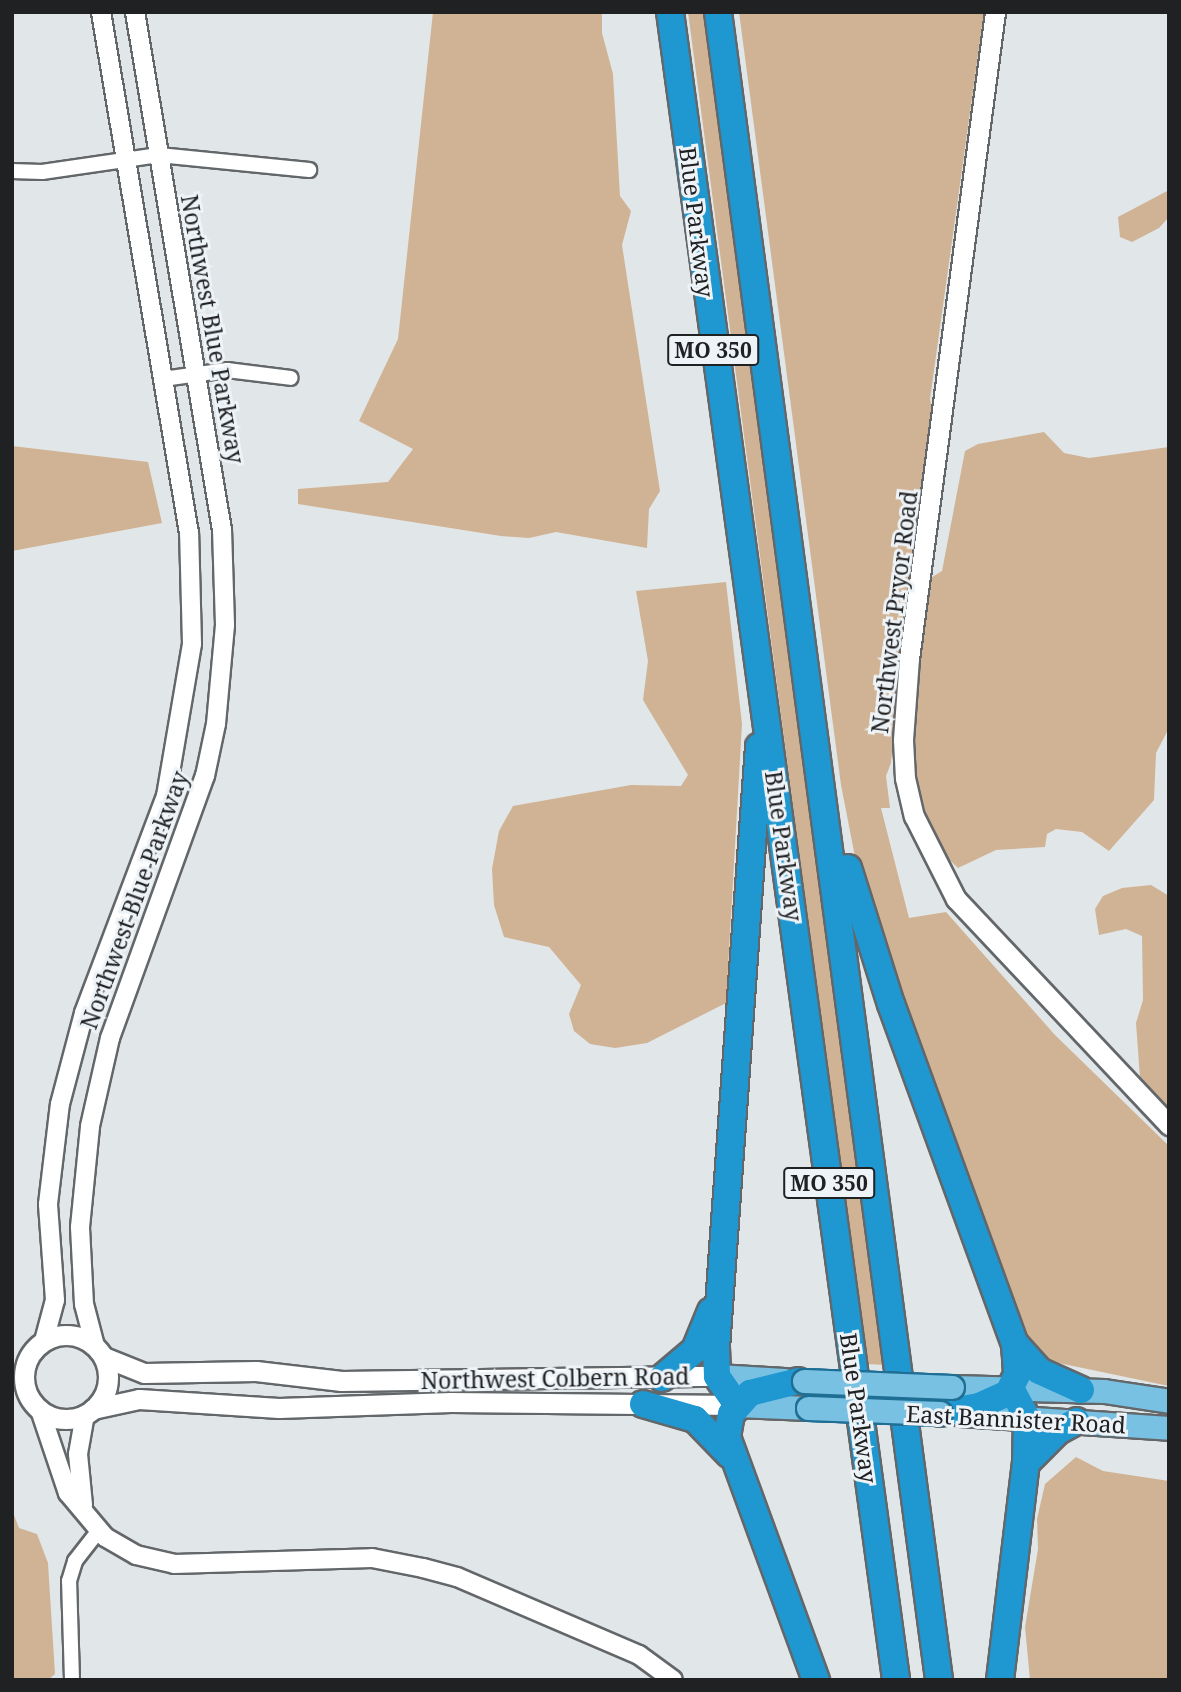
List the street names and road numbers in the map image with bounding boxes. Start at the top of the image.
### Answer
street label: Blue Parkway [674,145,720,299]
street label: Northwest Blue Parkway [176,192,250,466]
road number: MO 350 [666,332,760,368]
street label: Northwest Pryor Road [865,489,923,735]
street label: Northwest Blue Parkway [74,767,194,1033]
street label: Blue Parkway [760,769,808,923]
road number: MO 350 [782,1166,876,1200]
street label: Blue Parkway [835,1331,883,1485]
street label: Northwest Colbern Road [420,1362,690,1394]
street label: East Bannister Road [906,1399,1126,1439]

